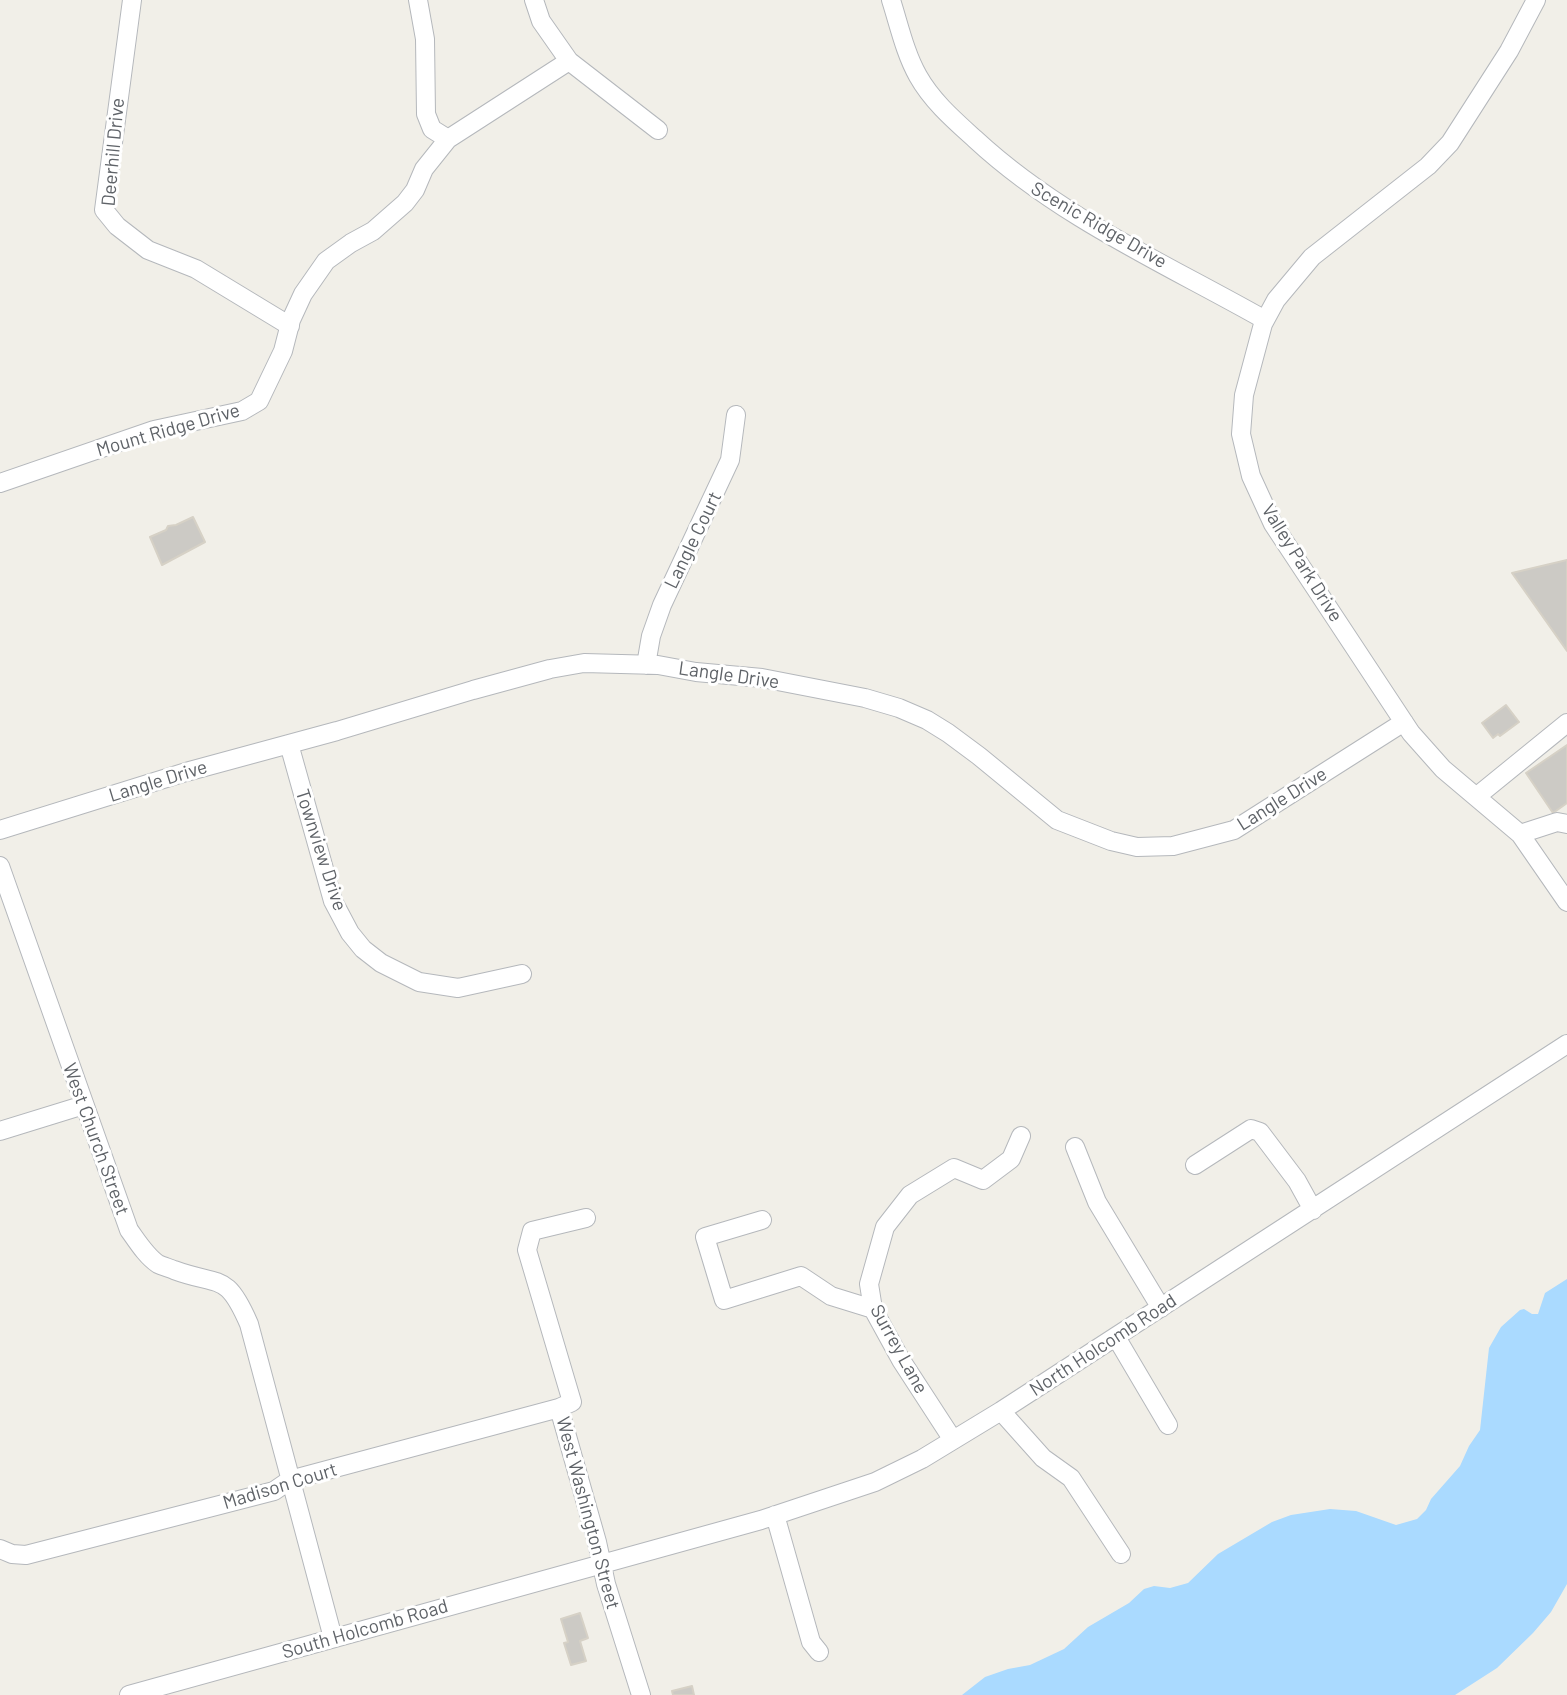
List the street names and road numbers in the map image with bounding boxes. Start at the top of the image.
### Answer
street label: Deerhill Drive [97,97,129,207]
street label: Scenic Ridge Drive [1027,177,1171,273]
street label: Mount Ridge Drive [94,399,242,461]
street label: Langle Court [660,488,726,592]
street label: Valley Park Drive [1257,500,1347,626]
street label: Langle Drive [677,657,781,693]
street label: Langle Drive [106,755,210,807]
street label: Langle Drive [1233,762,1331,836]
street label: Townview Drive [291,786,351,914]
street label: West Church Street [58,1060,134,1218]
street label: North Holcomb Road [1025,1289,1181,1401]
street label: Surrey Lane [865,1301,933,1397]
street label: West Washington Street [551,1414,625,1612]
street label: Madison Court [220,1458,340,1514]
street label: South Holcomb Road [279,1594,451,1664]

